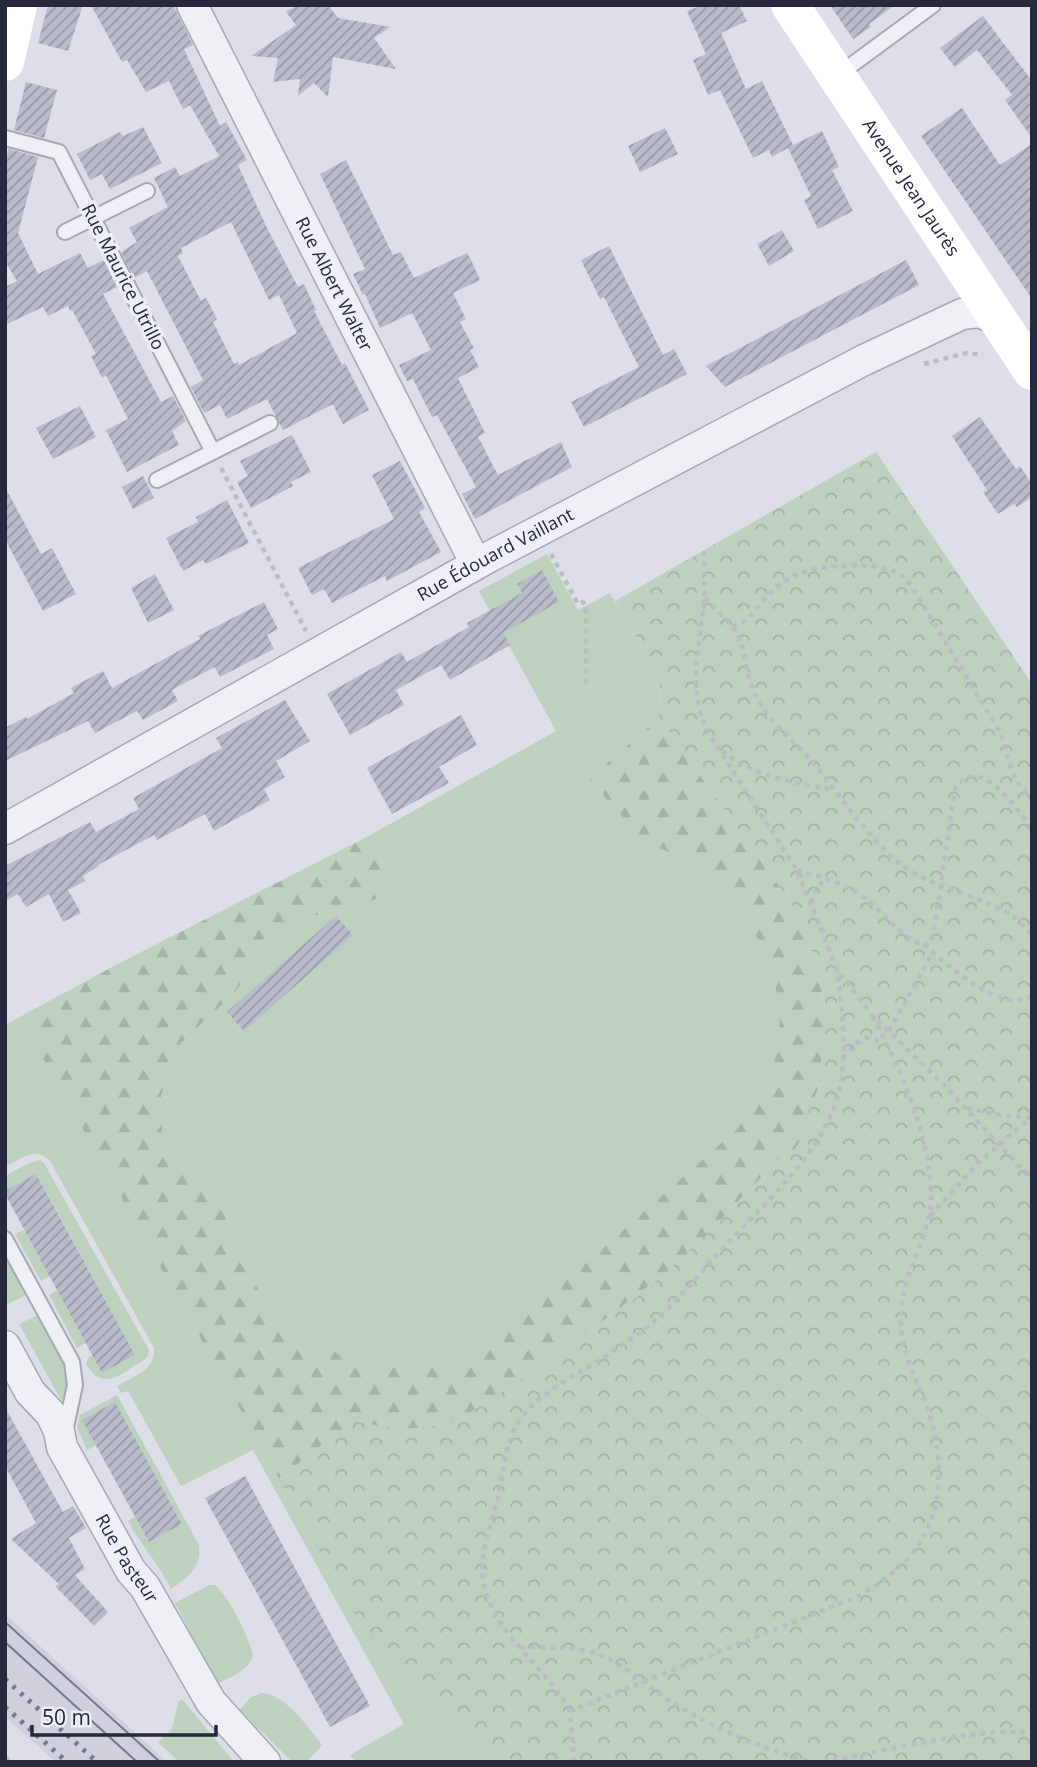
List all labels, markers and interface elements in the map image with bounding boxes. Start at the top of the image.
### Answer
street label: Avenue Jean Jaurès [857,114,966,260]
street label: Rue Maurice Utrillo [77,199,171,354]
street label: Rue Albert Walter [291,212,379,355]
street label: Rue Édouard Vaillant [412,502,578,606]
street label: Rue Pasteur [91,1509,165,1607]
scale bar [32,1694,215,1738]
text: 50 m [42,1703,91,1731]

